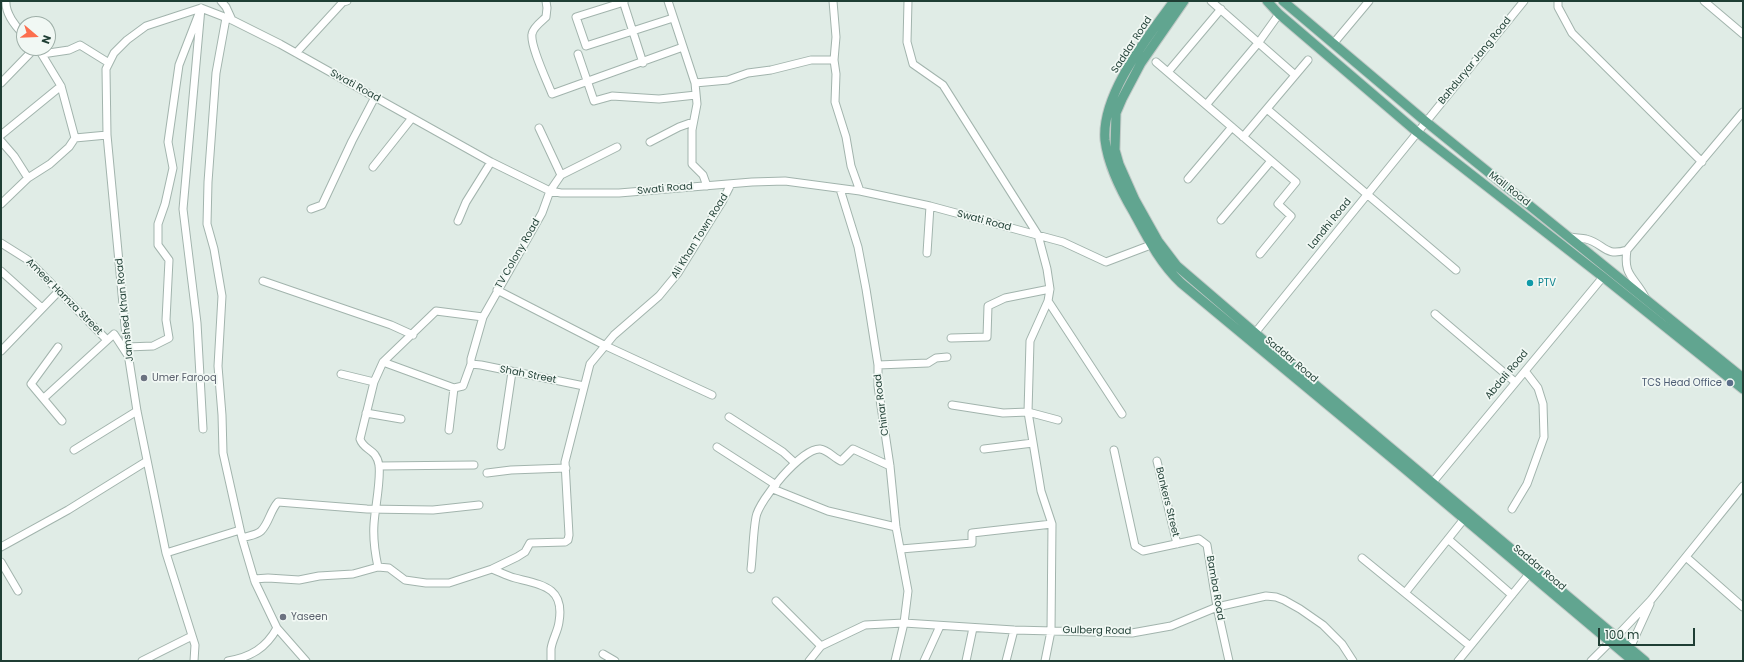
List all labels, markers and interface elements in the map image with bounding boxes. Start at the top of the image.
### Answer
street label: Saddar Road [1109,14,1155,76]
street label: Bahduryar Jang Road [1436,15,1514,107]
north arrow [16,16,56,56]
text: N [37,33,55,46]
street label: Swati Road [328,67,382,105]
street label: Mall Road [1486,169,1532,209]
street label: Swati Road [637,181,693,197]
street label: Ali Khan Town Road [669,191,731,281]
street label: Landhi Road [1306,196,1354,252]
street label: Swati Road [956,208,1012,234]
street label: TV Colony Road [493,217,543,291]
street label: Ameer Hamza Street [23,256,105,338]
street label: Jamshed Khan Road [114,258,136,362]
place label: PTV [1538,277,1556,289]
marker: PTV [1525,278,1535,288]
street label: Saddar Road [1262,334,1320,386]
street label: Abdali Road [1483,348,1531,402]
street label: Shah Street [499,364,557,386]
place label: Umer Farooq [152,372,217,384]
marker: Umer Farooq [139,373,149,383]
street label: Chinar Road [872,373,892,437]
place label: TCS Head Office [1642,377,1722,389]
marker: TCS Head Office [1725,378,1735,388]
street label: Bankers Street [1153,466,1181,538]
street label: Saddar Road [1510,542,1568,594]
street label: Bamba Road [1203,555,1227,621]
place label: Yaseen [291,611,328,623]
marker: Yaseen [278,612,288,622]
scale bar [1600,620,1697,646]
street label: Gulberg Road [1063,624,1131,638]
text: 100 m [1605,626,1639,643]

